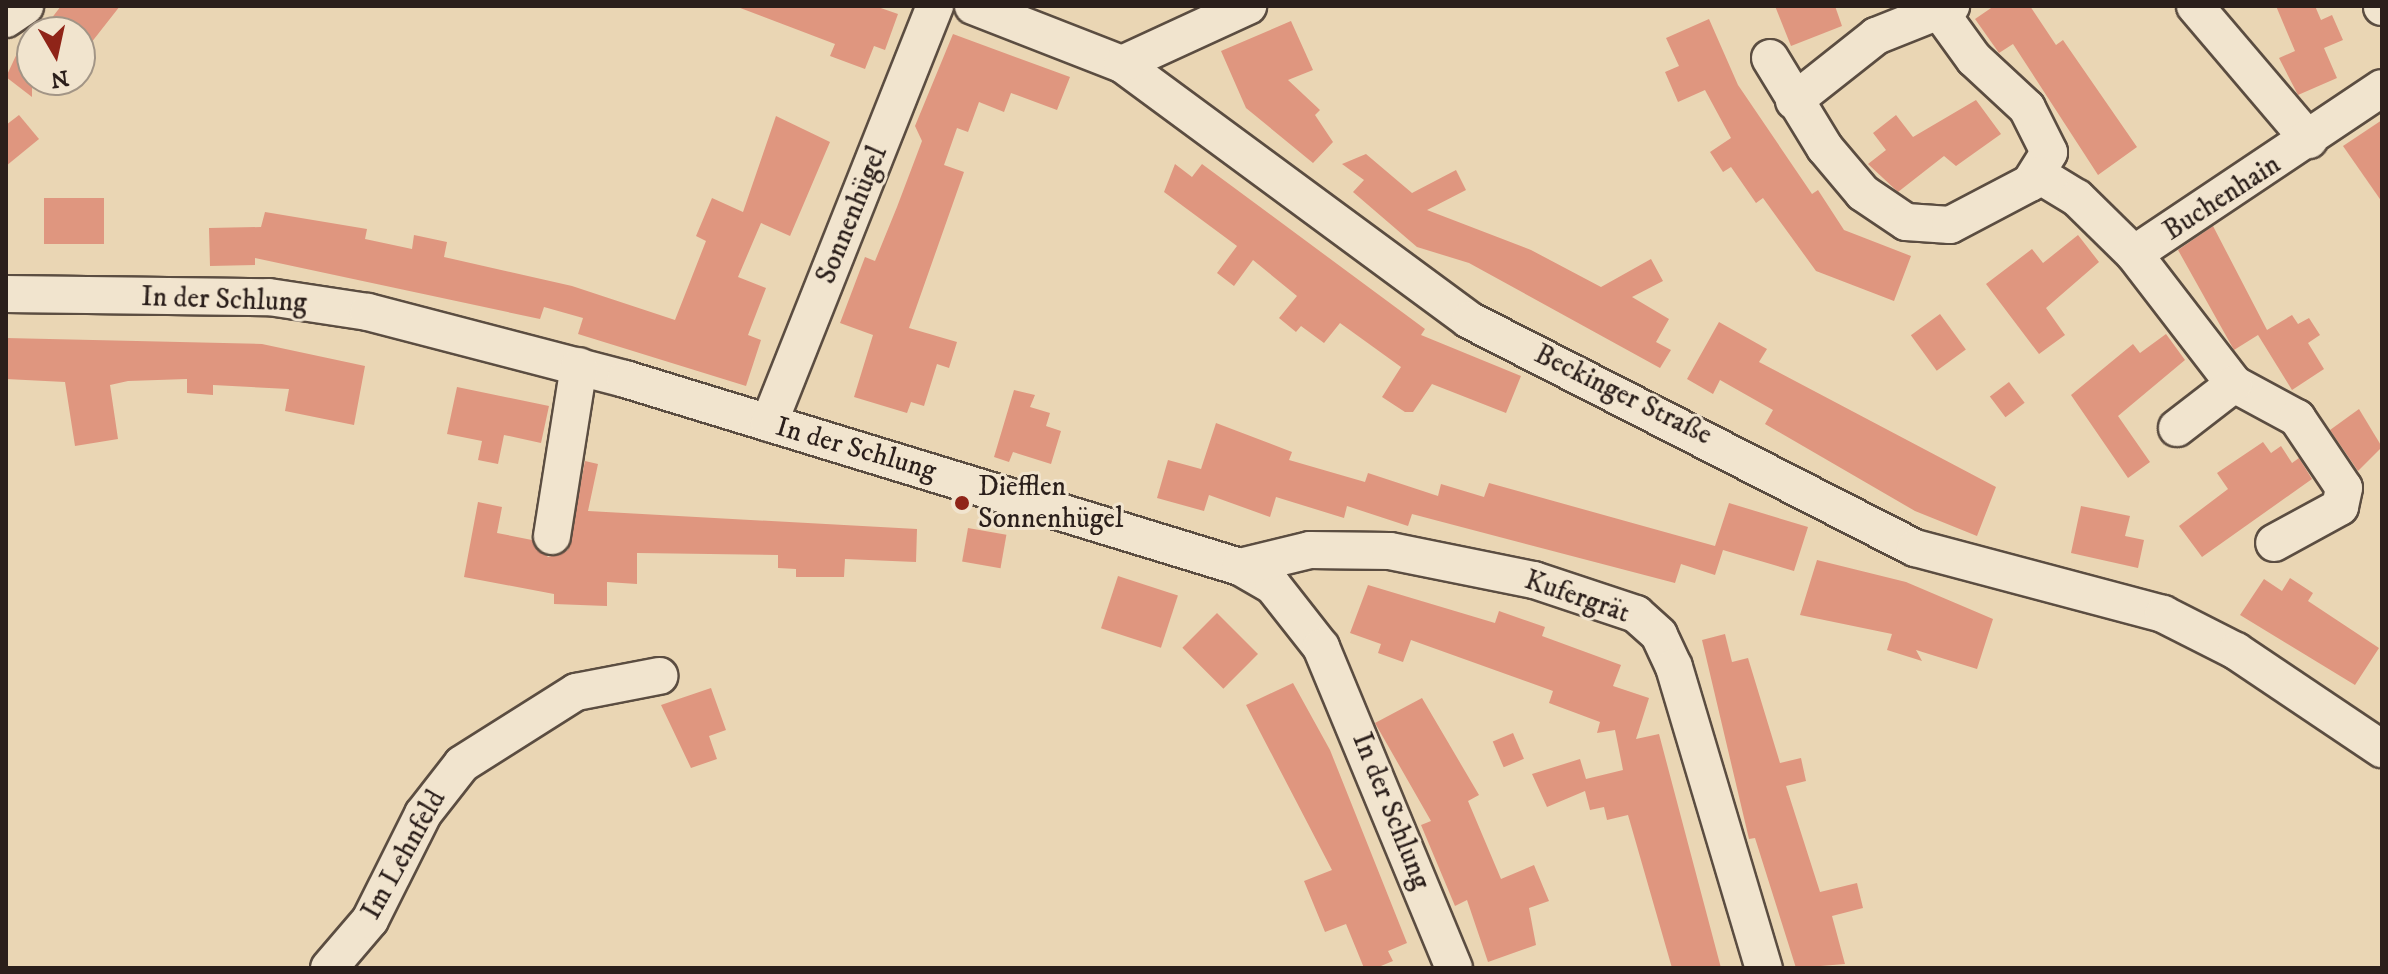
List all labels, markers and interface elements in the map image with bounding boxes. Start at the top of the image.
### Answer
north arrow [16,16,96,96]
text: N [48,63,71,93]
street label: Sonnenhügel [809,141,895,289]
street label: Buchenhain [2157,148,2287,248]
street label: In der Schlung [141,280,307,320]
street label: Beckinger Straße [1529,338,1717,452]
street label: In der Schlung [772,410,940,488]
place label: Diefflen Sonnenhügel [978,470,1123,536]
marker: Diefflen Sonnenhügel [953,494,971,512]
street label: Kufergrät [1520,563,1634,631]
street label: In der Schlung [1344,728,1438,894]
street label: Im Lehnfeld [355,785,453,925]

